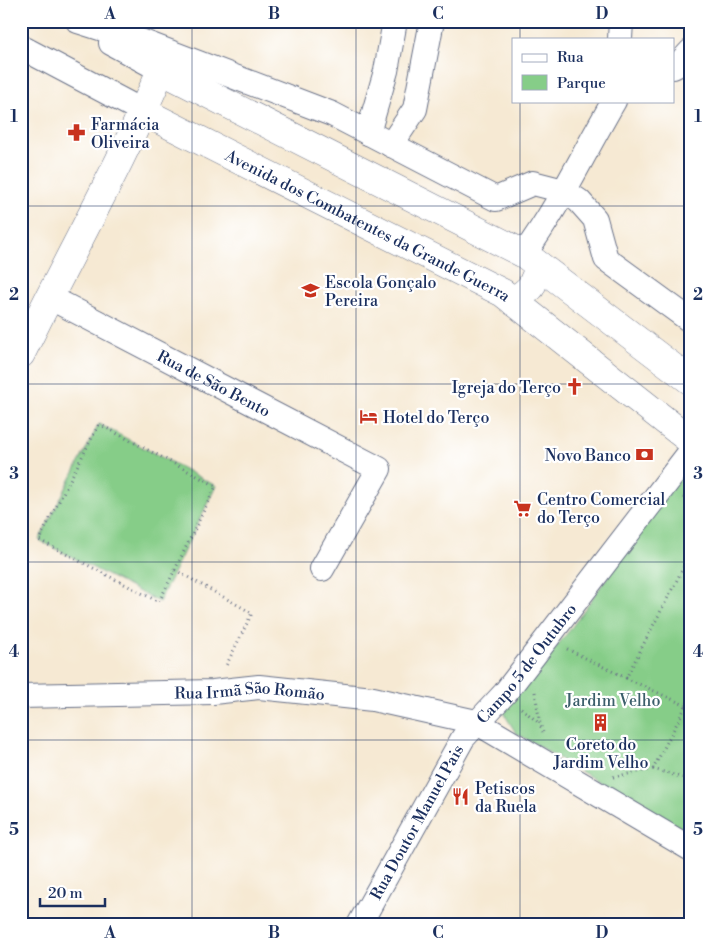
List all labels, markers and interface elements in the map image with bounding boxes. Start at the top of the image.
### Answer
text: A [103,4,116,24]
text: B [268,4,280,24]
text: C [432,4,444,24]
text: D [596,4,609,24]
legend [512,38,674,102]
text: Rua [557,48,584,67]
text: Parque [557,74,606,93]
text: 1 [10,107,18,127]
text: 1 [694,107,702,127]
place label: Farmácia Oliveira [91,115,160,153]
pharmacy icon: Farmácia Oliveira [67,123,87,143]
street label: Avenida dos Combatentes da Grande Guerra [221,145,515,307]
place label: Escola Gonçalo Pereira [325,273,437,311]
school or university icon: Escola Gonçalo Pereira [301,281,321,301]
text: 2 [9,285,19,305]
text: 2 [693,285,703,305]
street label: Rua de São Bento [153,346,274,422]
church icon: Igreja do Terço [565,377,585,397]
place label: Igreja do Terço [452,378,561,398]
hotel icon: Hotel do Terço [359,407,379,427]
place label: Hotel do Terço [383,408,489,428]
bank icon: Novo Banco [635,445,655,465]
place label: Novo Banco [545,446,631,466]
text: 3 [9,464,19,484]
text: 3 [693,464,703,484]
place label: Centro Comercial do Terço [537,490,666,528]
supermarket icon: Centro Comercial do Terço [513,498,533,518]
street label: Campo 5 de Outubro [473,600,581,728]
text: 4 [9,642,20,662]
text: 4 [693,642,704,662]
street label: Rua Irmã São Romão [174,678,326,705]
park label: Jardim Velho [565,691,660,711]
building icon: Coreto do Jardim Velho [591,713,611,733]
place label: Coreto do Jardim Velho [553,735,648,773]
street label: Rua Doutor Manuel Pais [366,741,468,903]
place label: Petiscos da Ruela [475,779,537,817]
restaurant icon: Petiscos da Ruela [451,787,471,807]
text: 5 [9,820,19,840]
text: 5 [693,820,703,840]
scale bar [40,876,105,908]
text: 20 m [48,884,83,903]
text: A [103,923,116,943]
text: B [268,923,280,943]
text: C [432,923,444,943]
text: D [596,923,609,943]

